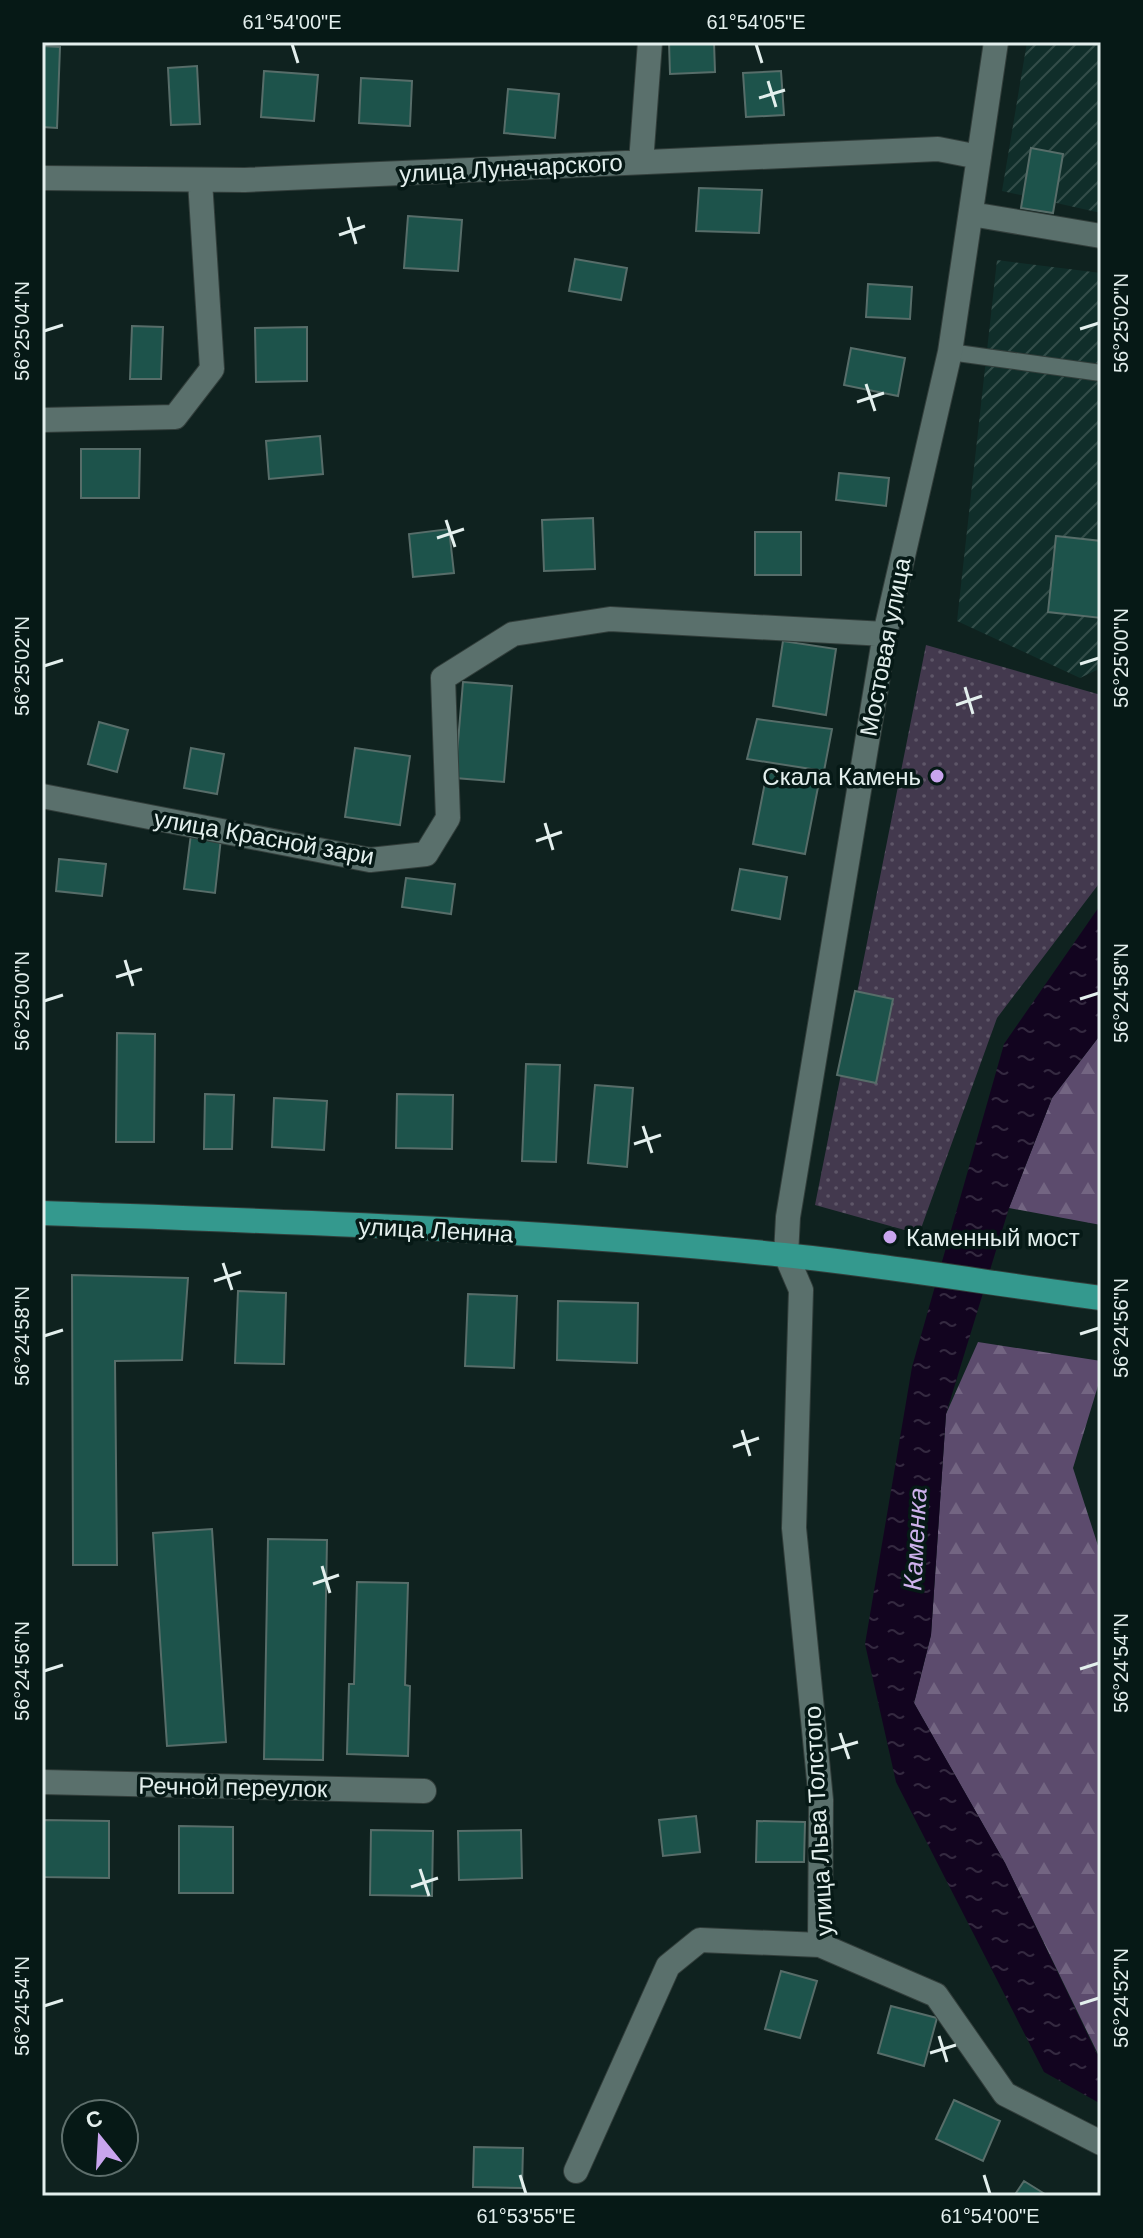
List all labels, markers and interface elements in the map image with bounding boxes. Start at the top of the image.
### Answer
text: 61°54'00"E [243,11,342,33]
text: 61°54'05"E [707,11,806,33]
street label: улица Луначарского [399,149,623,187]
text: 56°25'02"N [1110,273,1132,373]
text: 56°25'04"N [11,281,33,381]
street label: Мостовая улица [854,555,916,738]
text: 56°25'00"N [1110,608,1132,708]
text: 56°25'02"N [11,616,33,716]
place label: Скала Камень [762,763,921,790]
marker: Скала Камень [928,767,946,785]
street label: улица Красной зари [152,804,376,870]
text: 56°24'58"N [1110,943,1132,1043]
text: 56°25'00"N [11,951,33,1051]
street label: улица Ленина [358,1212,515,1248]
place label: Каменный мост [906,1224,1080,1251]
marker: Каменный мост [881,1228,899,1246]
text: 56°24'56"N [1110,1278,1132,1378]
text: 56°24'58"N [11,1286,33,1386]
water label: Каменка [897,1487,933,1591]
text: 56°24'54"N [1110,1613,1132,1713]
text: 56°24'56"N [11,1621,33,1721]
street label: улица Льва Толстого [798,1705,838,1937]
street label: Речной переулок [138,1772,328,1802]
text: 56°24'52"N [1110,1948,1132,2048]
text: 56°24'54"N [11,1956,33,2056]
north arrow [60,2098,140,2178]
text: С [83,2105,105,2134]
text: 61°53'55"E [477,2205,576,2227]
text: 61°54'00"E [941,2205,1040,2227]

